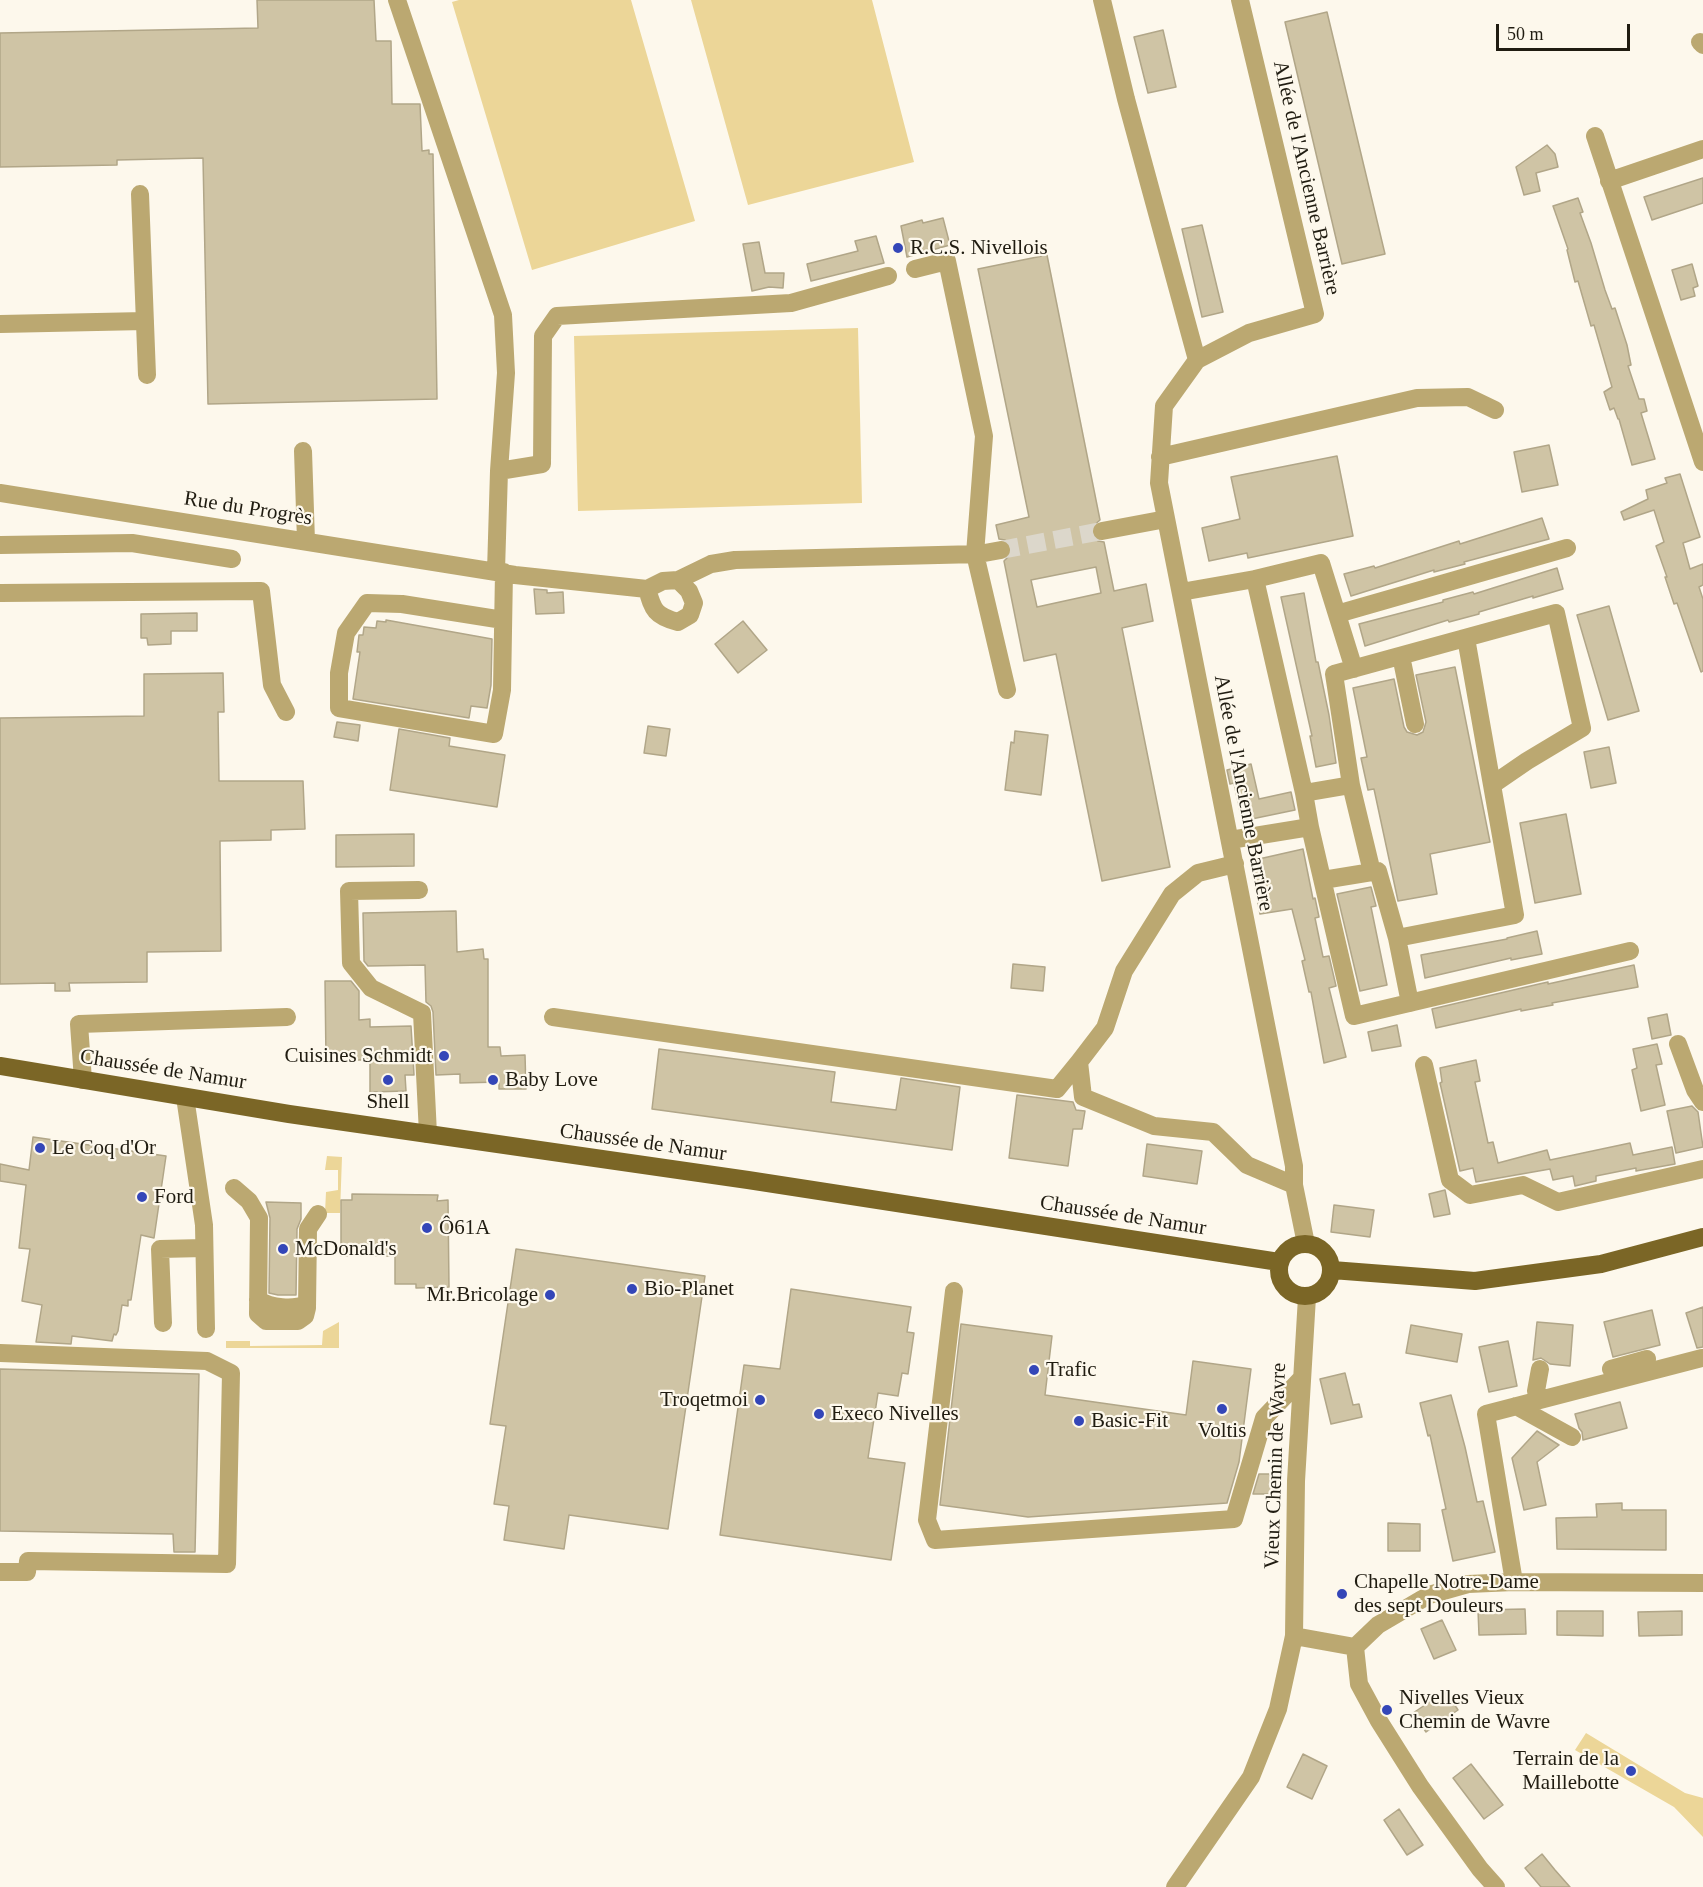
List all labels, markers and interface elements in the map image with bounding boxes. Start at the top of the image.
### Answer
scale bar [1499,12,1632,50]
text: 50 m [1507,24,1544,44]
street label: Allée de l'Ancienne Barrière [1267,58,1345,298]
place label: R.C.S. Nivellois [910,235,1048,261]
marker: R.C.S. Nivellois [891,241,905,255]
street label: Rue du Progrès [182,486,314,532]
street label: Allée de l'Ancienne Barrière [1208,673,1278,913]
place label: Cuisines Schmidt [284,1043,432,1069]
street label: Chaussée de Namur [78,1044,248,1096]
marker: Cuisines Schmidt [437,1049,451,1063]
place label: Baby Love [505,1067,598,1093]
marker: Shell [381,1073,395,1087]
marker: Baby Love [486,1073,500,1087]
place label: Shell [366,1089,410,1115]
street label: Chaussée de Namur [558,1119,728,1167]
place label: Le Coq d'Or [52,1135,156,1161]
marker: Le Coq d'Or [33,1141,47,1155]
place label: Ford [154,1184,194,1210]
marker: Ford [135,1190,149,1204]
street label: Chaussée de Namur [1038,1190,1208,1242]
place label: Ô61A [439,1215,490,1241]
marker: Ô61A [420,1221,434,1235]
place label: McDonald's [295,1236,397,1262]
marker: McDonald's [276,1242,290,1256]
place label: Bio-Planet [644,1276,734,1302]
place label: Mr.Bricolage [427,1282,538,1308]
marker: Bio-Planet [625,1282,639,1296]
marker: Mr.Bricolage [543,1288,557,1302]
place label: Trafic [1046,1357,1097,1383]
street label: Vieux Chemin de Wavre [1260,1362,1292,1570]
marker: Trafic [1027,1363,1041,1377]
place label: Troqetmoi [660,1387,748,1413]
marker: Troqetmoi [753,1393,767,1407]
place label: Execo Nivelles [831,1401,959,1427]
marker: Voltis [1215,1402,1229,1416]
marker: Execo Nivelles [812,1407,826,1421]
place label: Basic-Fit [1091,1408,1168,1434]
marker: Basic-Fit [1072,1414,1086,1428]
place label: Voltis [1198,1418,1246,1444]
place label: Chapelle Notre-Dame des sept Douleurs [1354,1569,1539,1619]
marker: Chapelle Notre-Dame des sept Douleurs [1335,1587,1349,1601]
place label: Nivelles Vieux Chemin de Wavre [1399,1685,1550,1735]
marker: Nivelles Vieux Chemin de Wavre [1380,1703,1394,1717]
place label: Terrain de la Maillebotte [1513,1746,1619,1796]
marker: Terrain de la Maillebotte [1624,1764,1638,1778]

